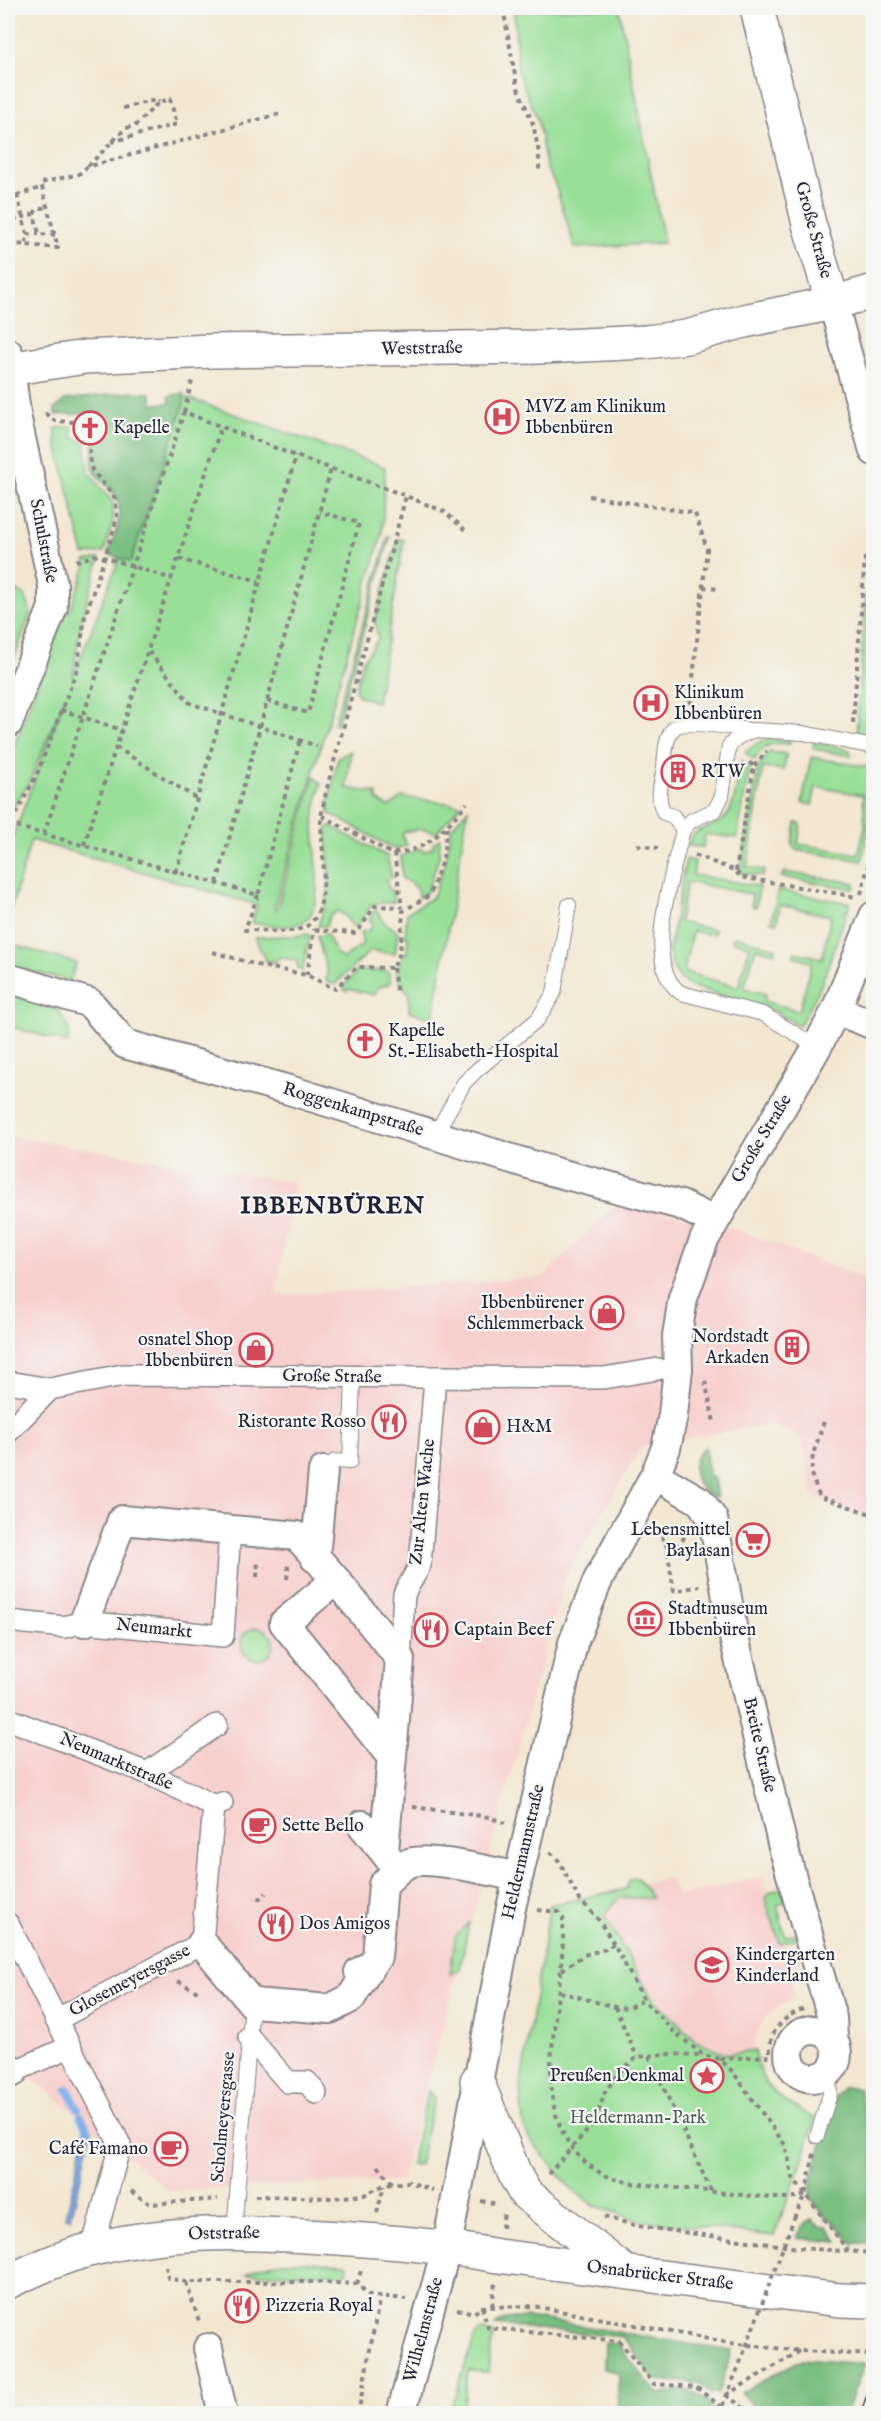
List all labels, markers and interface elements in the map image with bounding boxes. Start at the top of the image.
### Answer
street label: Große Straße [789,179,837,281]
street label: Weststraße [381,337,463,361]
place label: MVZ am Klinikum Ibbenbüren [525,396,666,440]
hospital icon: MVZ am Klinikum Ibbenbüren [484,399,520,435]
church icon: Kapelle [72,410,108,446]
place label: Kapelle [113,417,170,440]
street label: Schulstraße [24,497,62,585]
place label: Klinikum Ibbenbüren [674,682,763,726]
hospital icon: Klinikum Ibbenbüren [633,685,669,721]
building icon: RTW [660,754,696,790]
place label: RTW [701,761,746,784]
place label: Kapelle St.-Elisabeth-Hospital [388,1020,559,1064]
church icon: Kapelle St.-Elisabeth-Hospital [347,1023,383,1059]
street label: Roggenkampstraße [280,1078,426,1142]
street label: Große Straße [727,1090,797,1188]
district label: IBBENBÜREN [240,1191,426,1222]
place label: Ibbenbürener Schlemmerback [467,1292,584,1336]
shop icon: Ibbenbürener Schlemmerback [589,1295,625,1331]
place label: Nordstadt Arkaden [692,1326,769,1370]
place label: osnatel Shop Ibbenbüren [138,1329,233,1373]
building icon: Nordstadt Arkaden [774,1329,810,1365]
shop icon: osnatel Shop Ibbenbüren [238,1332,274,1368]
street label: Große Straße [282,1365,382,1389]
restaurant icon: Ristorante Rosso [371,1404,407,1440]
shop icon: H&M [465,1409,501,1445]
place label: Ristorante Rosso [238,1411,366,1434]
place label: H&M [506,1416,552,1439]
street label: Zur Alten Wache [405,1438,441,1566]
place label: Lebensmittel Baylasan [631,1519,730,1563]
supermarket icon: Lebensmittel Baylasan [735,1522,771,1558]
place label: Stadtmuseum Ibbenbüren [668,1598,768,1642]
museum icon: Stadtmuseum Ibbenbüren [627,1601,663,1637]
restaurant icon: Captain Beef [413,1612,449,1648]
street label: Neumarkt [115,1614,193,1644]
place label: Captain Beef [454,1619,555,1642]
street label: Breite Straße [737,1695,781,1795]
street label: Neumarktstraße [56,1728,176,1796]
street label: Heldermannstraße [497,1782,551,1922]
cafe icon: Sette Bello [241,1808,277,1844]
place label: Sette Bello [282,1815,364,1838]
restaurant icon: Dos Amigos [258,1906,294,1942]
place label: Dos Amigos [299,1913,390,1936]
street label: Glosemeyersgasse [66,1939,194,2023]
place label: Kindergarten Kinderland [735,1944,835,1988]
school or university icon: Kindergarten Kinderland [694,1947,730,1983]
street label: Scholmeyersgasse [207,2051,241,2183]
place icon: Preußen Denkmal [689,2058,725,2094]
place label: Preußen Denkmal [550,2065,684,2088]
park label: Heldermann-Park [570,2107,707,2130]
cafe icon: Café Famano [153,2131,189,2167]
place label: Café Famano [49,2138,148,2161]
street label: Oststraße [188,2222,260,2246]
street label: Osnabrücker Straße [585,2256,735,2296]
street label: Wilhelmstraße [399,2275,449,2385]
restaurant icon: Pizzeria Royal [224,2288,260,2324]
place label: Pizzeria Royal [265,2295,373,2318]

